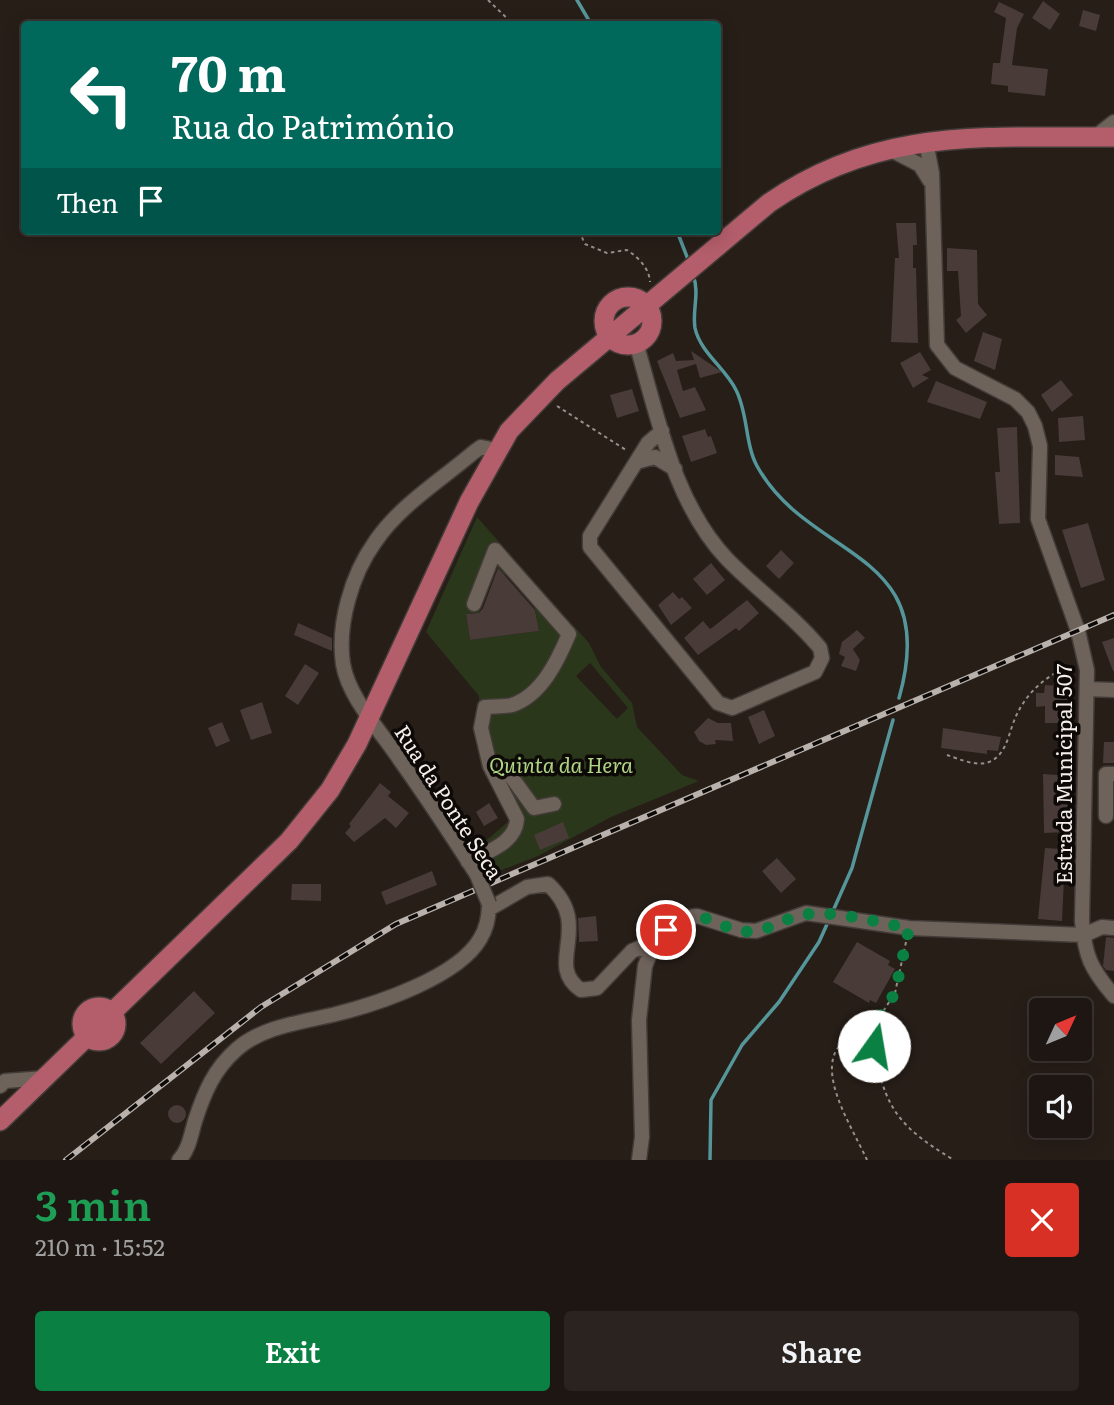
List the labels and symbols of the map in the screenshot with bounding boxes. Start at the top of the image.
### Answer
street label: Estrada Municipal 507 [1047,663,1078,884]
street label: Rua da Ponte Seca [388,718,512,885]
park label: Quinta da Hera [489,748,633,779]
pin [636,900,696,960]
north arrow [1029,998,1092,1060]
position arrow [837,1009,911,1083]

